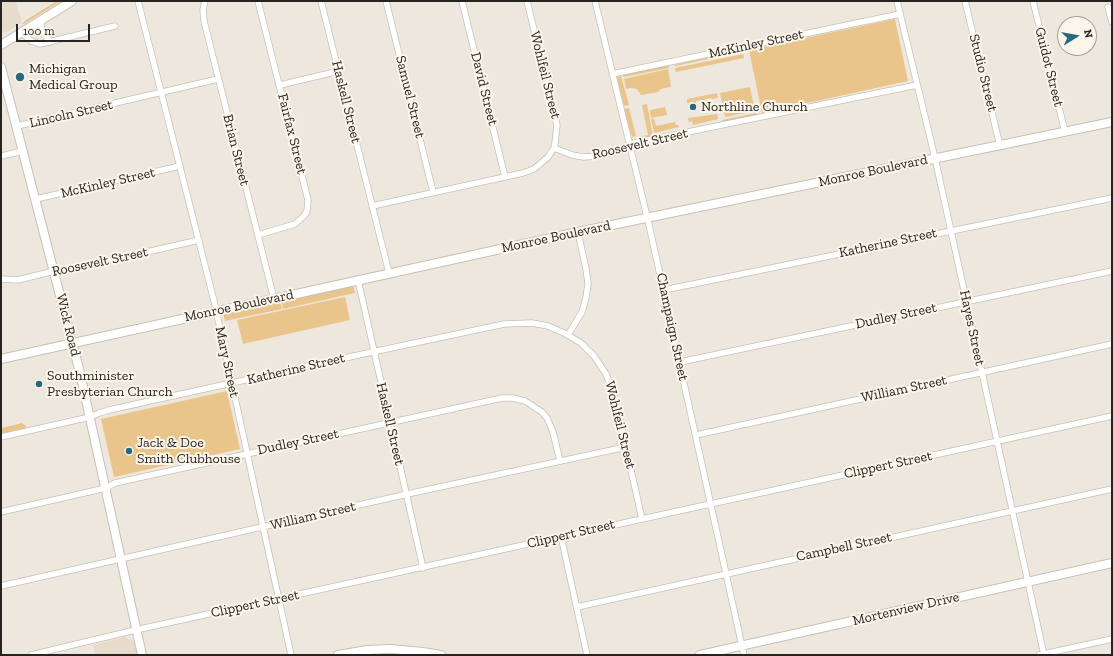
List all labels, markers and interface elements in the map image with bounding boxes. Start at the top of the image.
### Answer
scale bar [18,16,92,42]
north arrow [1057,16,1097,56]
text: 100 m [23,24,55,38]
street label: Guidot Street [1031,25,1067,109]
street label: McKinley Street [707,26,805,62]
text: N [1081,28,1095,39]
street label: Wohlfeil Street [526,29,564,121]
street label: Studio Street [965,32,1001,114]
street label: David Street [467,51,501,127]
street label: Samuel Street [392,54,428,140]
street label: Haskell Street [328,59,364,145]
place label: Michigan Medical Group [29,61,118,94]
marker: Michigan Medical Group [14,71,26,83]
street label: Fairfax Street [274,92,310,176]
street label: Lincoln Street [28,96,114,132]
place label: Northline Church [701,99,807,115]
marker: Northline Church [688,102,698,112]
street label: Brian Street [219,112,253,188]
street label: Roosevelt Street [590,125,690,163]
street label: Monroe Boulevard [817,151,929,191]
street label: McKinley Street [59,164,157,202]
street label: Monroe Boulevard [500,217,612,257]
street label: Katherine Street [837,224,939,262]
street label: Roosevelt Street [50,244,150,280]
street label: Champaign Street [652,272,692,382]
street label: Monroe Boulevard [183,286,295,326]
street label: Hayes Street [956,289,988,367]
street label: Wick Road [52,292,84,358]
street label: Dudley Street [854,299,938,333]
street label: Mary Street [211,325,243,399]
street label: Katherine Street [245,350,347,388]
place label: Southminister Presbyterian Church [47,368,172,400]
street label: William Street [860,372,948,406]
marker: Southminister Presbyterian Church [34,379,44,389]
street label: Wohlfeil Street [601,379,639,471]
street label: Haskell Street [372,381,408,467]
street label: Dudley Street [256,425,340,459]
place label: Jack & Doe Smith Clubhouse [137,435,240,468]
marker: Jack & Doe Smith Clubhouse [124,446,134,456]
street label: Clippert Street [842,447,934,483]
street label: William Street [269,498,357,534]
street label: Clippert Street [525,516,617,552]
street label: Campbell Street [795,529,893,565]
street label: Clippert Street [209,586,301,622]
street label: Mortenview Drive [851,589,961,629]

